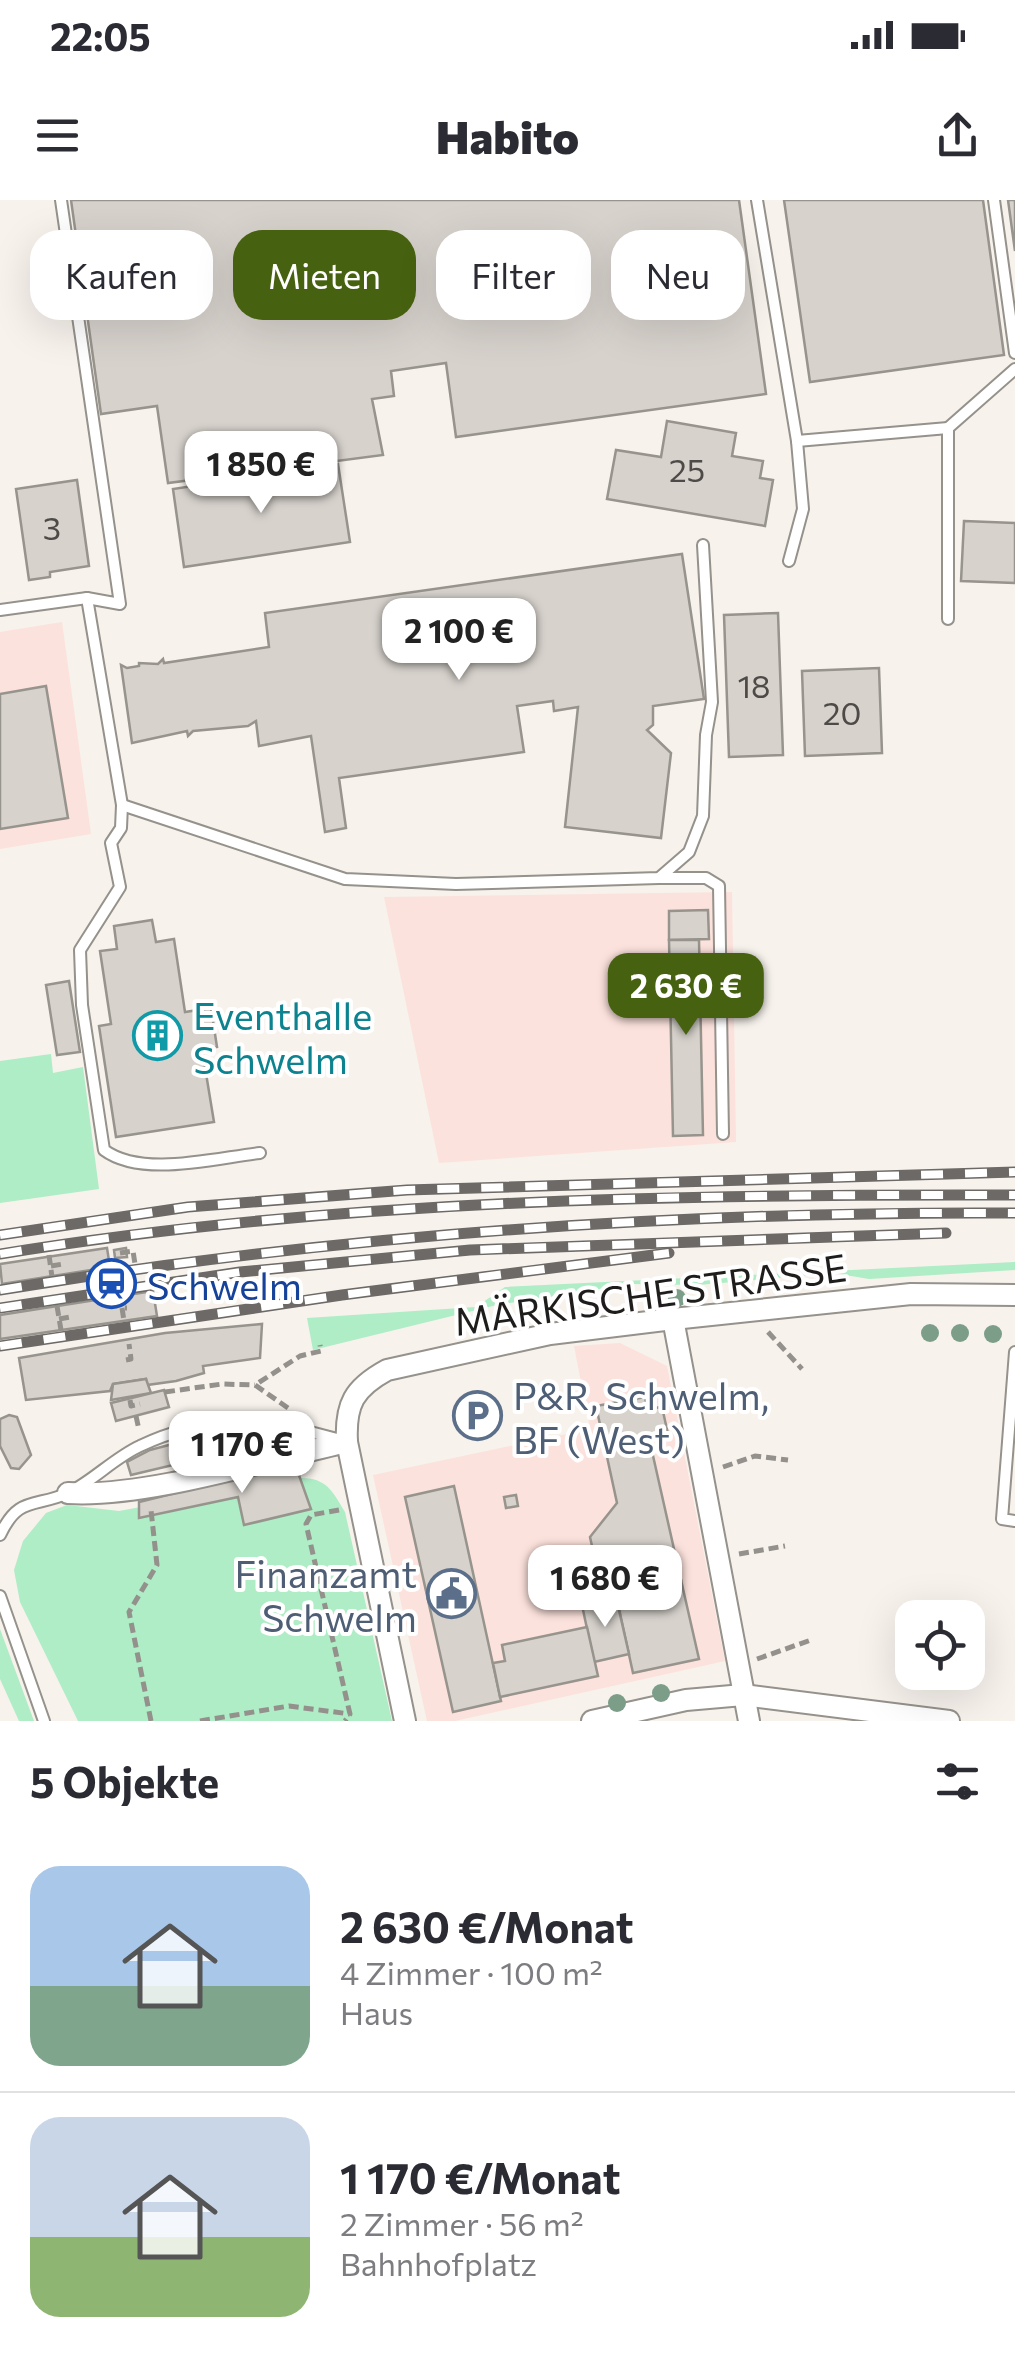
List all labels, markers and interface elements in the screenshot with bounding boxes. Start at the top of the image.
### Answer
text: 22:05 [50,12,151,59]
icon: menu [30,108,85,163]
text: Habito [436,108,579,163]
icon: share [930,108,985,163]
chip: Kaufen [30,230,213,320]
chip: Mieten [233,230,416,320]
chip: Filter [436,230,591,320]
chip: Neu [611,230,745,320]
pin: 1 850 € [169,431,353,516]
text: 1 850 € [207,443,315,483]
house number: 25 [669,449,705,489]
house number: 3 [43,507,61,547]
pin: 2 100 € [367,598,551,683]
text: 2 100 € [404,610,514,650]
house number: 18 [737,665,771,705]
house number: 20 [823,692,861,732]
pin: 2 630 € [594,953,778,1038]
text: 2 630 € [630,965,742,1005]
place label: Eventhalle Schwelm [193,991,372,1082]
building icon: Eventhalle Schwelm [132,1010,184,1062]
street label: MÄRKISCHE STRASSE [451,1242,849,1344]
station icon: Schwelm [86,1258,138,1310]
place label: Schwelm [147,1261,302,1308]
place label: P&R, Schwelm, BF (West) [513,1371,769,1462]
parking icon: P&R, Schwelm, BF (West) [452,1390,504,1442]
pin: 1 170 € [150,1411,334,1496]
text: 1 170 € [191,1423,293,1463]
pin: 1 680 € [513,1545,697,1630]
place label: Finanzamt Schwelm [235,1549,417,1640]
text: 1 680 € [550,1557,660,1597]
public building icon: Finanzamt Schwelm [426,1568,478,1620]
map controls [895,1600,985,1690]
button: locate [895,1600,985,1690]
icon: filters [930,1754,985,1809]
text: 5 Objekte [30,1755,219,1807]
text: 2 630 €/Monat [340,1900,634,1952]
icon: home [110,1906,230,2026]
text: 4 Zimmer · 100 m² [340,1952,603,1992]
text: Haus [340,1992,413,2032]
text: 1 170 €/Monat [340,2151,620,2203]
icon: home [110,2157,230,2277]
text: 2 Zimmer · 56 m² [340,2203,584,2243]
text: Bahnhofplatz [340,2243,537,2283]

